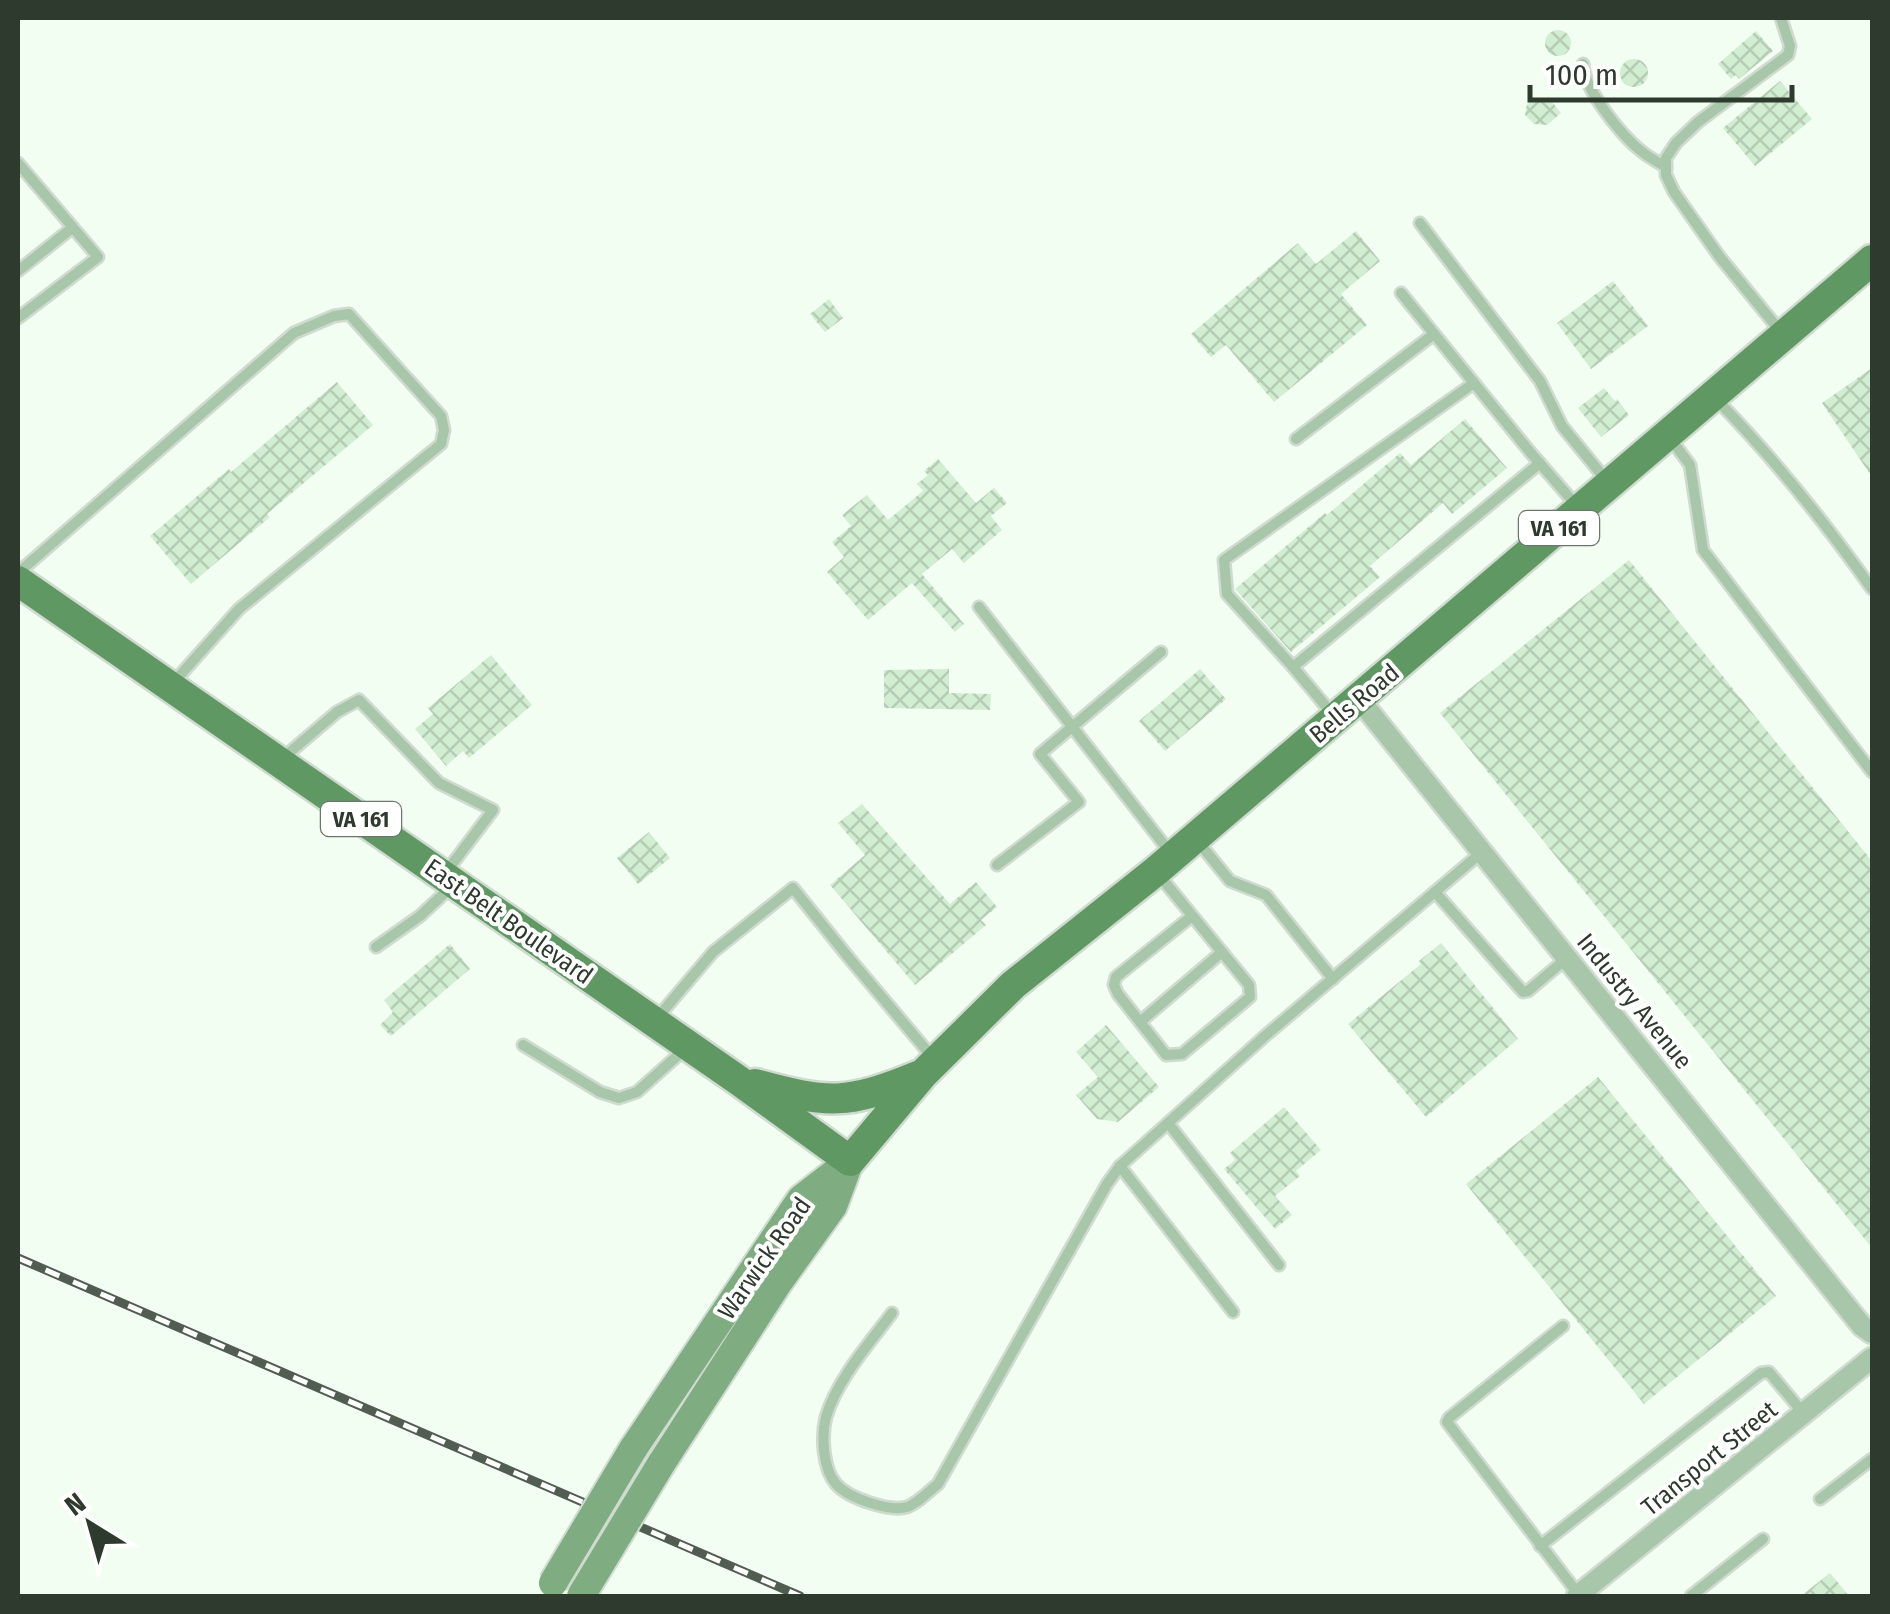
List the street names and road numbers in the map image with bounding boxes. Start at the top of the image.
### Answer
road number: VA 161 [1519,511,1599,545]
street label: Bells Road [1304,658,1406,750]
road number: VA 161 [321,802,401,836]
street label: East Belt Boulevard [419,853,598,991]
street label: Industry Avenue [1570,928,1698,1076]
street label: Warwick Road [712,1192,818,1325]
street label: Transport Street [1636,1395,1784,1523]

